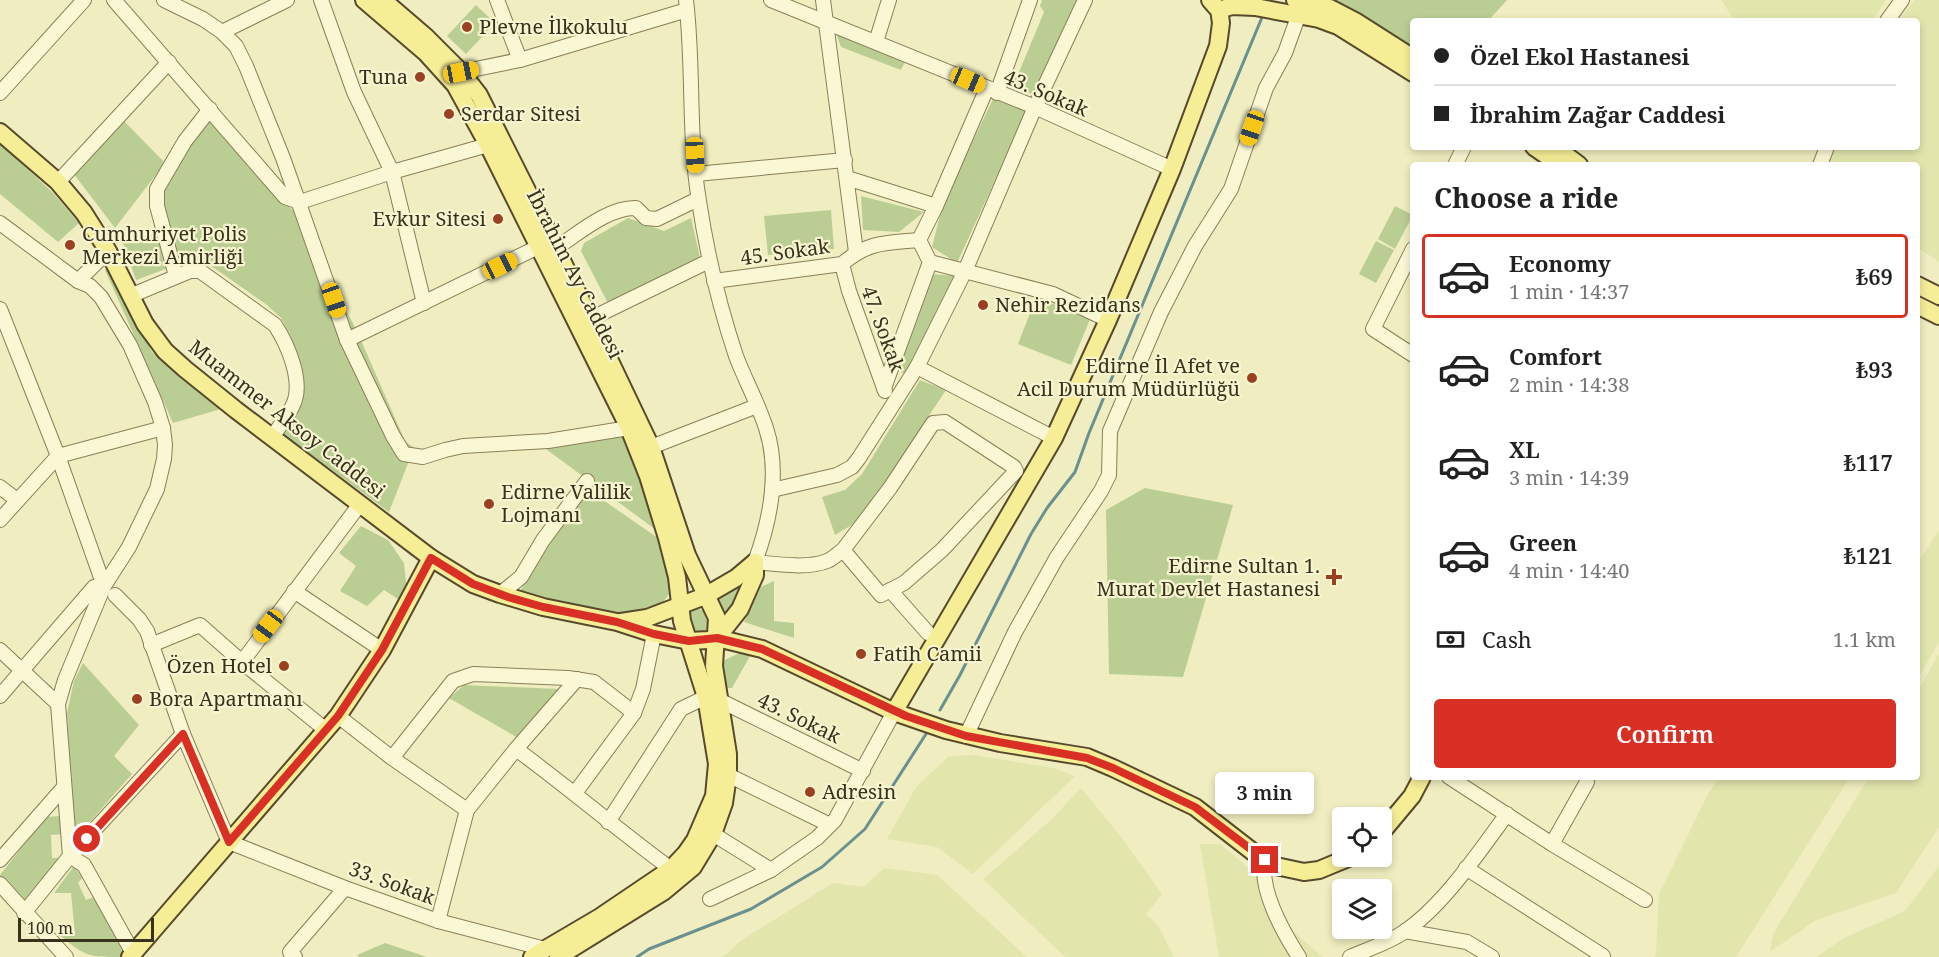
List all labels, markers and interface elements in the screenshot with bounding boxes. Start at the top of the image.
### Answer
place label: Plevne İlkokulu [479,13,628,40]
marker: Plevne İlkokulu [460,20,474,34]
text: Özel Ekol Hastanesi [1470,41,1689,71]
car [442,60,480,84]
place label: Tuna [359,63,408,90]
street label: 43. Sokak [1000,63,1093,123]
car [948,65,988,95]
marker: Tuna [413,70,427,84]
text: İbrahim Zağar Caddesi [1470,99,1725,129]
place label: Serdar Sitesi [461,100,581,127]
marker: Serdar Sitesi [442,107,456,121]
car [1238,108,1266,148]
car [685,137,705,173]
text: Choose a ride [1434,179,1619,216]
street label: İbrahim Ay Caddesi [521,184,630,364]
place label: Evkur Sitesi [373,205,487,232]
marker: Evkur Sitesi [491,212,505,226]
place label: Cumhuriyet Polis Merkezi Amirliği [82,220,247,270]
street label: 45. Sokak [739,232,831,271]
marker: Cumhuriyet Polis Merkezi Amirliği [63,238,77,252]
text: Economy [1509,248,1611,278]
icon: car [1437,249,1491,303]
car [480,250,520,282]
text: ₺69 [1856,261,1893,291]
text: 1 min · 14:37 [1509,278,1629,305]
car [320,280,348,320]
street label: 47. Sokak [855,282,912,376]
place label: Nehir Rezidans [995,291,1141,318]
marker: Nehir Rezidans [976,298,990,312]
street label: Muammer Aksoy Caddesi [183,333,392,504]
text: Comfort [1509,341,1602,371]
icon: car [1437,342,1491,396]
place label: Edirne İl Afet ve Acil Durum Müdürlüğü [1017,352,1240,402]
text: ₺93 [1856,354,1893,384]
marker: Edirne İl Afet ve Acil Durum Müdürlüğü [1245,371,1259,385]
text: 2 min · 14:38 [1509,371,1629,398]
text: XL [1509,434,1540,464]
icon: car [1437,435,1491,489]
text: ₺117 [1843,447,1893,477]
text: 3 min · 14:39 [1509,464,1629,491]
place label: Edirne Valilik Lojmanı [501,478,631,528]
marker: Edirne Valilik Lojmanı [482,497,496,511]
text: Green [1509,527,1577,557]
icon: car [1437,528,1491,582]
text: ₺121 [1843,540,1893,570]
place label: Edirne Sultan 1. Murat Devlet Hastanesi [1097,552,1321,602]
text: 4 min · 14:40 [1509,557,1629,584]
marker: Edirne Sultan 1. Murat Devlet Hastanesi [1325,568,1343,586]
car [250,606,286,646]
icon: cash [1434,623,1467,656]
text: Cash [1482,624,1532,654]
text: 1.1 km [1833,626,1896,653]
place label: Fatih Camii [873,640,982,667]
marker: Fatih Camii [854,647,868,661]
place label: Özen Hotel [167,652,272,679]
marker: Özen Hotel [277,659,291,673]
place label: Bora Apartmanı [149,685,303,712]
street label: 43. Sokak [753,686,846,749]
marker: Bora Apartmanı [130,692,144,706]
button: Confirm [1434,699,1896,768]
callout: 3 min [1216,773,1314,815]
place label: Adresin [822,778,897,805]
text: 3 min [1237,779,1292,806]
marker: Adresin [803,785,817,799]
map controls [1332,807,1392,939]
button: locate [1332,807,1392,867]
route start [73,825,100,852]
route end [1251,846,1278,873]
street label: 33. Sokak [345,855,439,911]
button: layers [1332,879,1392,939]
scale bar [18,915,154,942]
text: 100 m [27,917,73,939]

